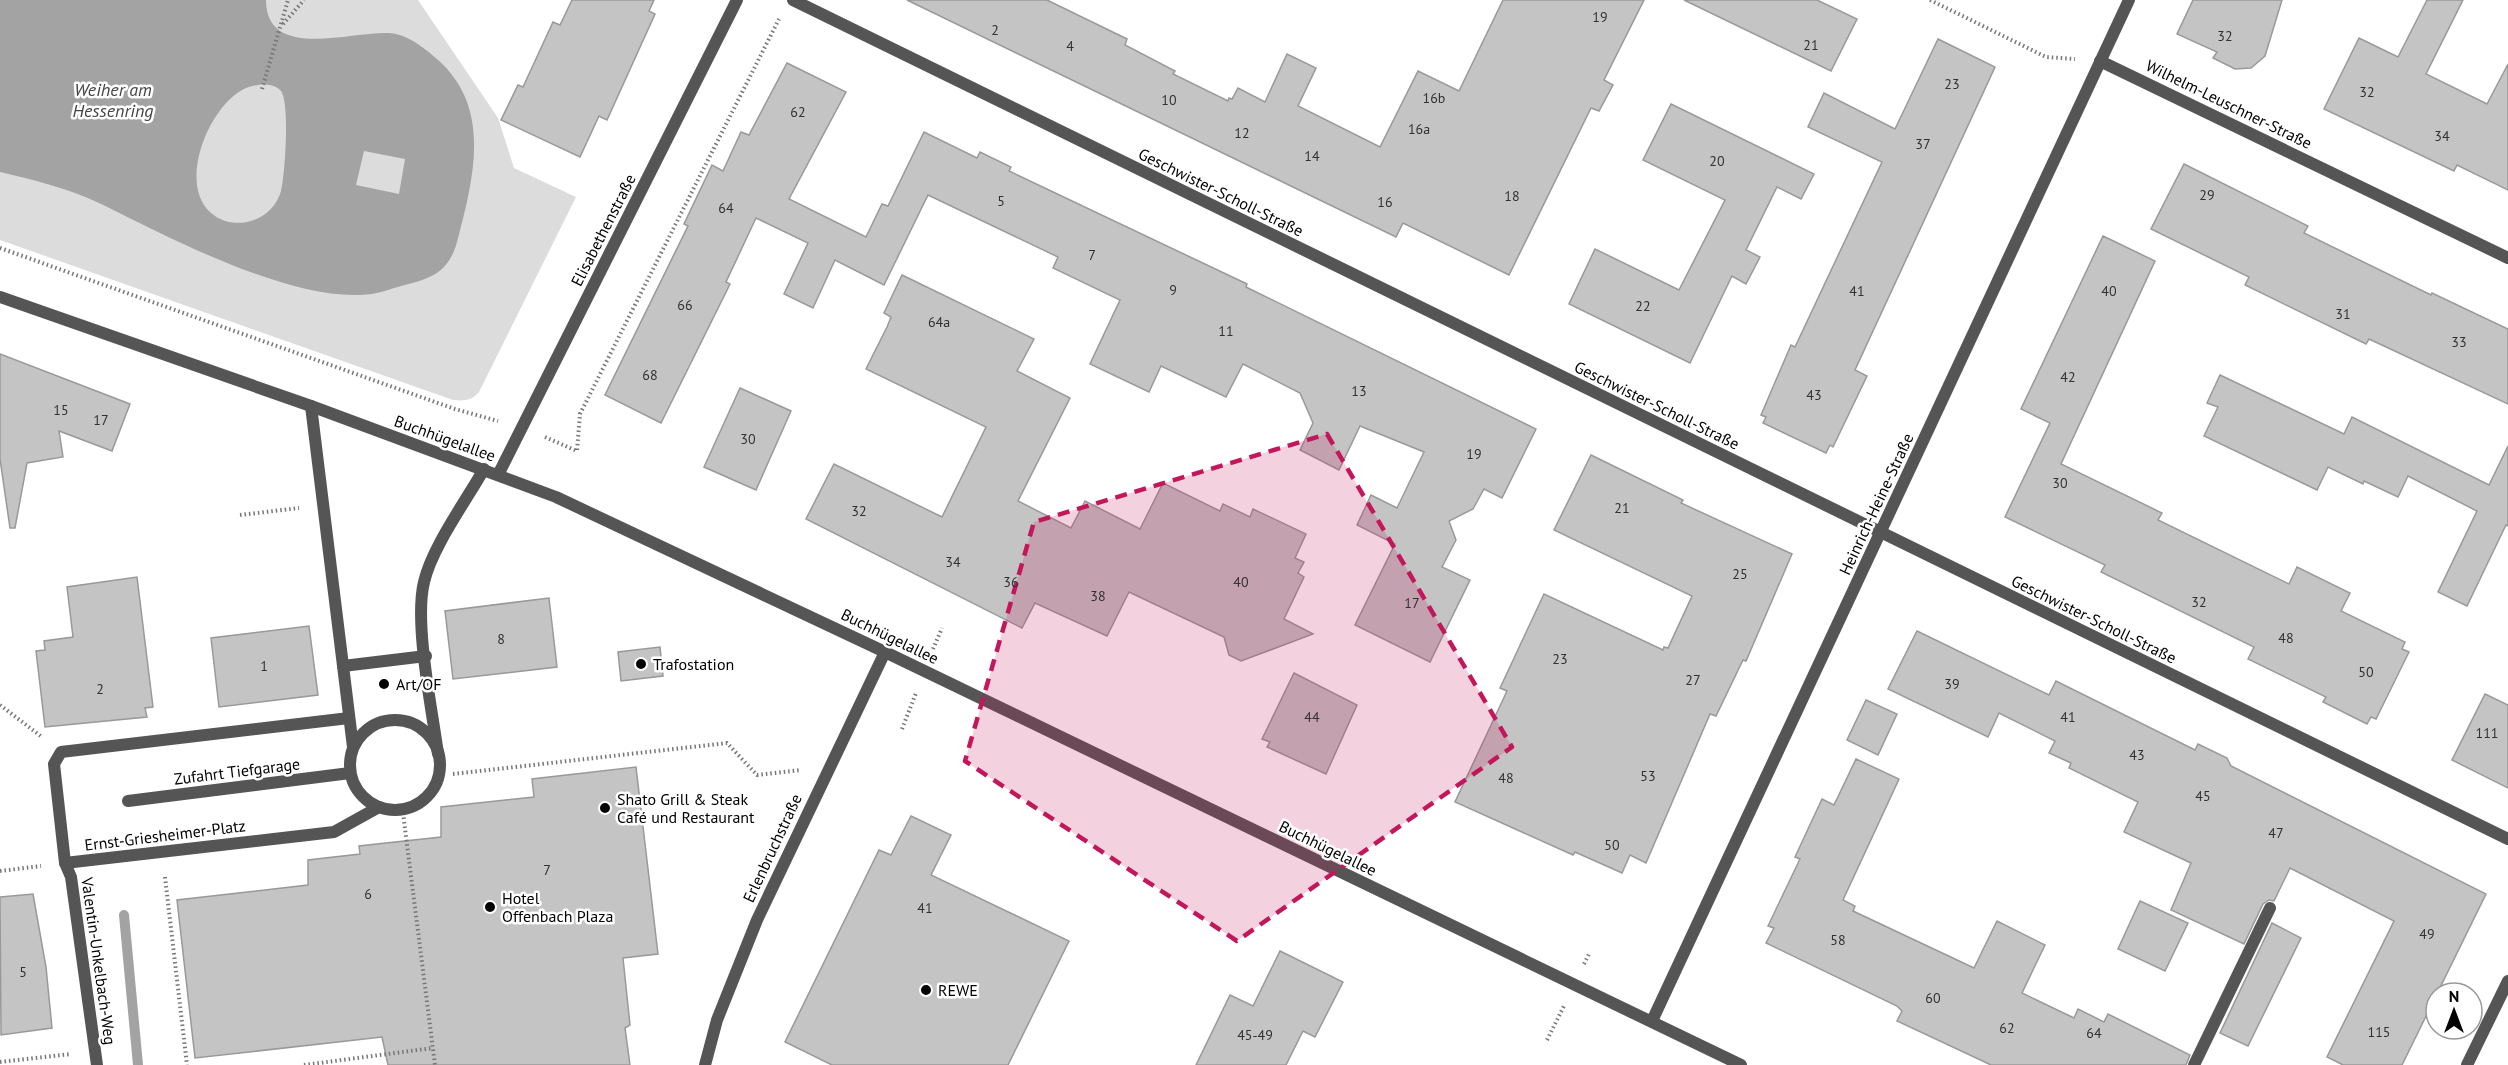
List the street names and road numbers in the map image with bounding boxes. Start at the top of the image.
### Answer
street label: Wilhelm-Leuschner-Straße [2143,55,2315,153]
street label: Geschwister-Scholl-Straße [1135,143,1307,241]
street label: Elisabethenstraße [566,171,640,289]
street label: Geschwister-Scholl-Straße [1571,356,1743,454]
street label: Buchhügelallee [392,410,498,466]
street label: Heinrich-Heine-Straße [1834,430,1918,578]
street label: Geschwister-Scholl-Straße [2008,570,2180,668]
street label: Buchhügelallee [838,604,942,668]
street label: Zufahrt Tiefgarage [173,753,301,789]
street label: Erlenbruchstraße [738,791,806,905]
street label: Ernst-Griesheimer-Platz [83,815,247,855]
street label: Buchhügelallee [1276,816,1380,880]
street label: Valentin-Unkelbach-Weg [77,875,121,1046]

